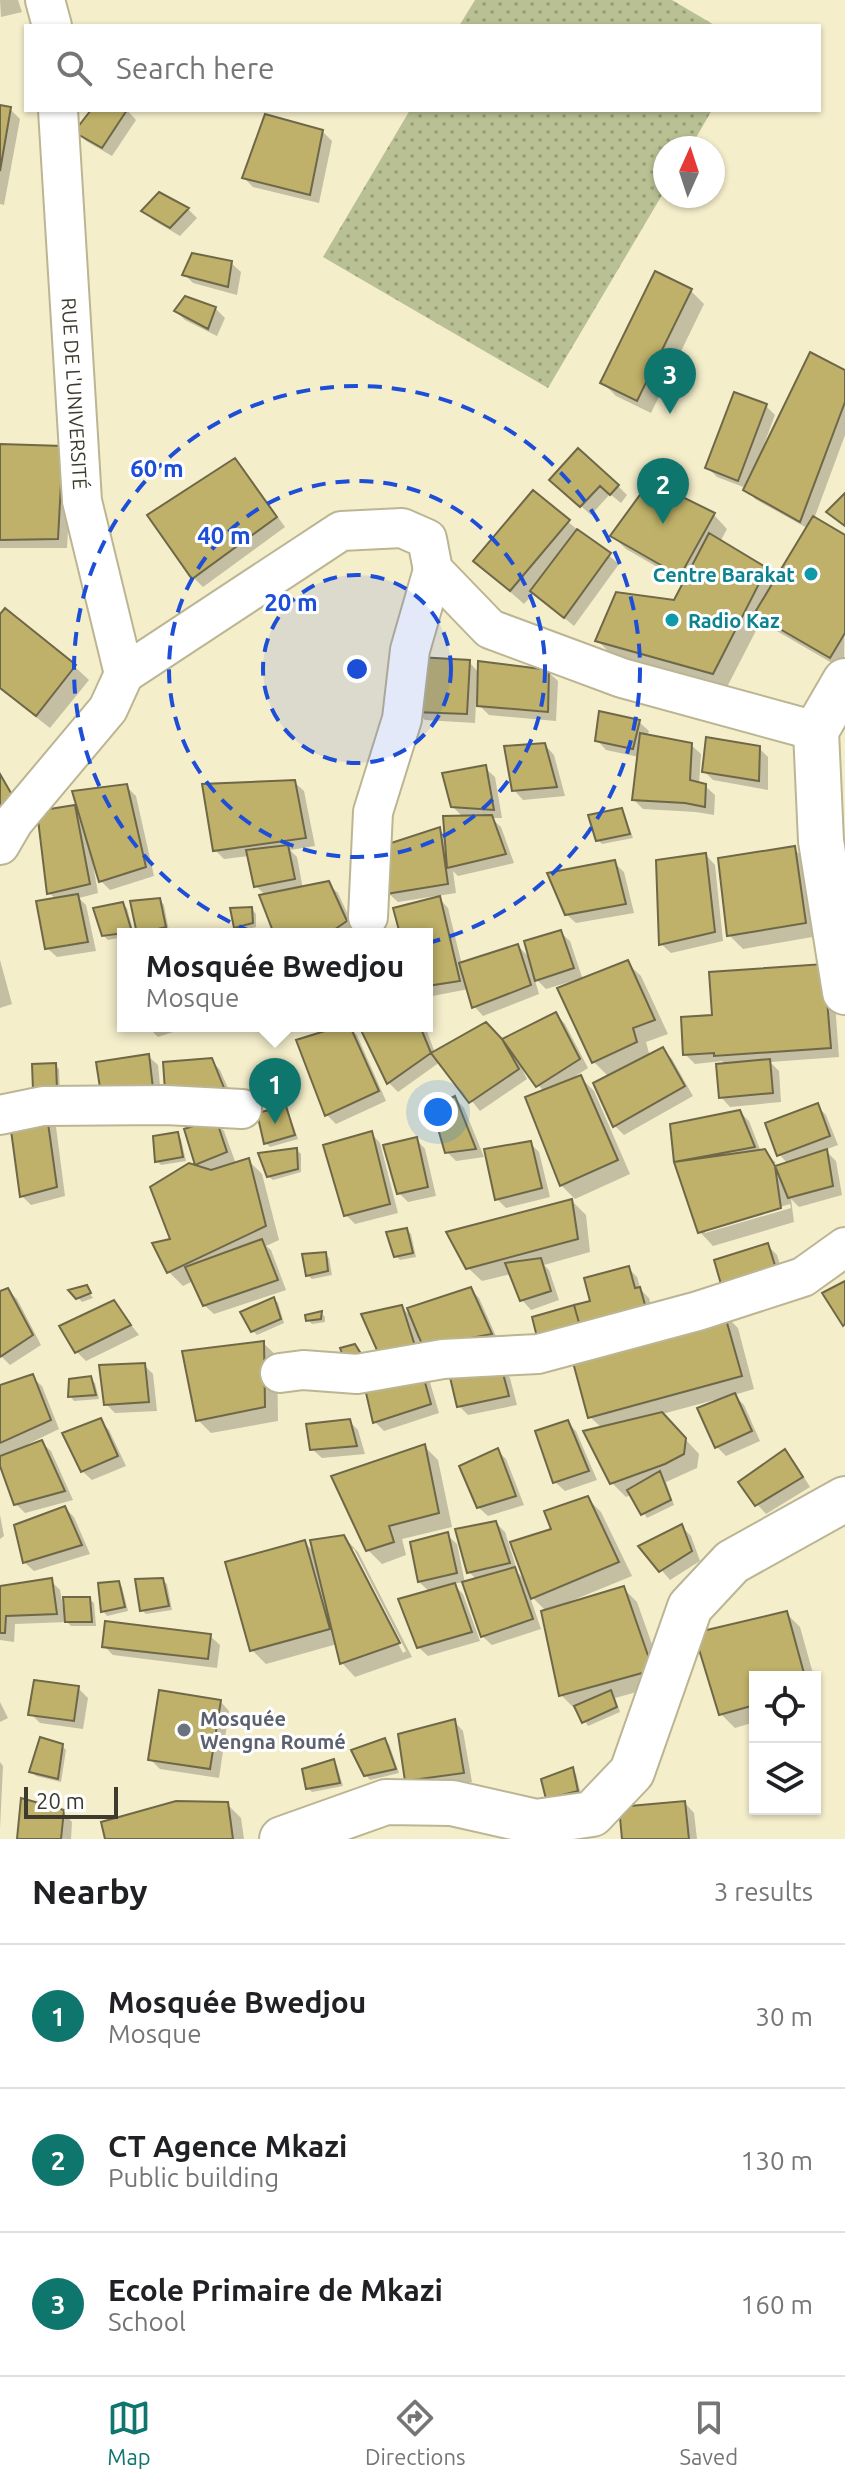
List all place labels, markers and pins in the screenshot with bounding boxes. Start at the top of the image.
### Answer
pin: 3 [644,348,696,414]
pin: 2 [637,458,689,524]
place label: Centre Barakat [653,563,795,586]
marker: Centre Barakat [802,565,820,583]
place label: Radio Kaz [688,609,780,632]
marker: Radio Kaz [663,611,681,629]
centre of rings [343,655,371,683]
pin: 1 [249,1058,301,1124]
place label: Mosquée Wengna Roumé [200,1707,346,1753]
marker: Mosquée Wengna Roumé [175,1721,193,1739]

